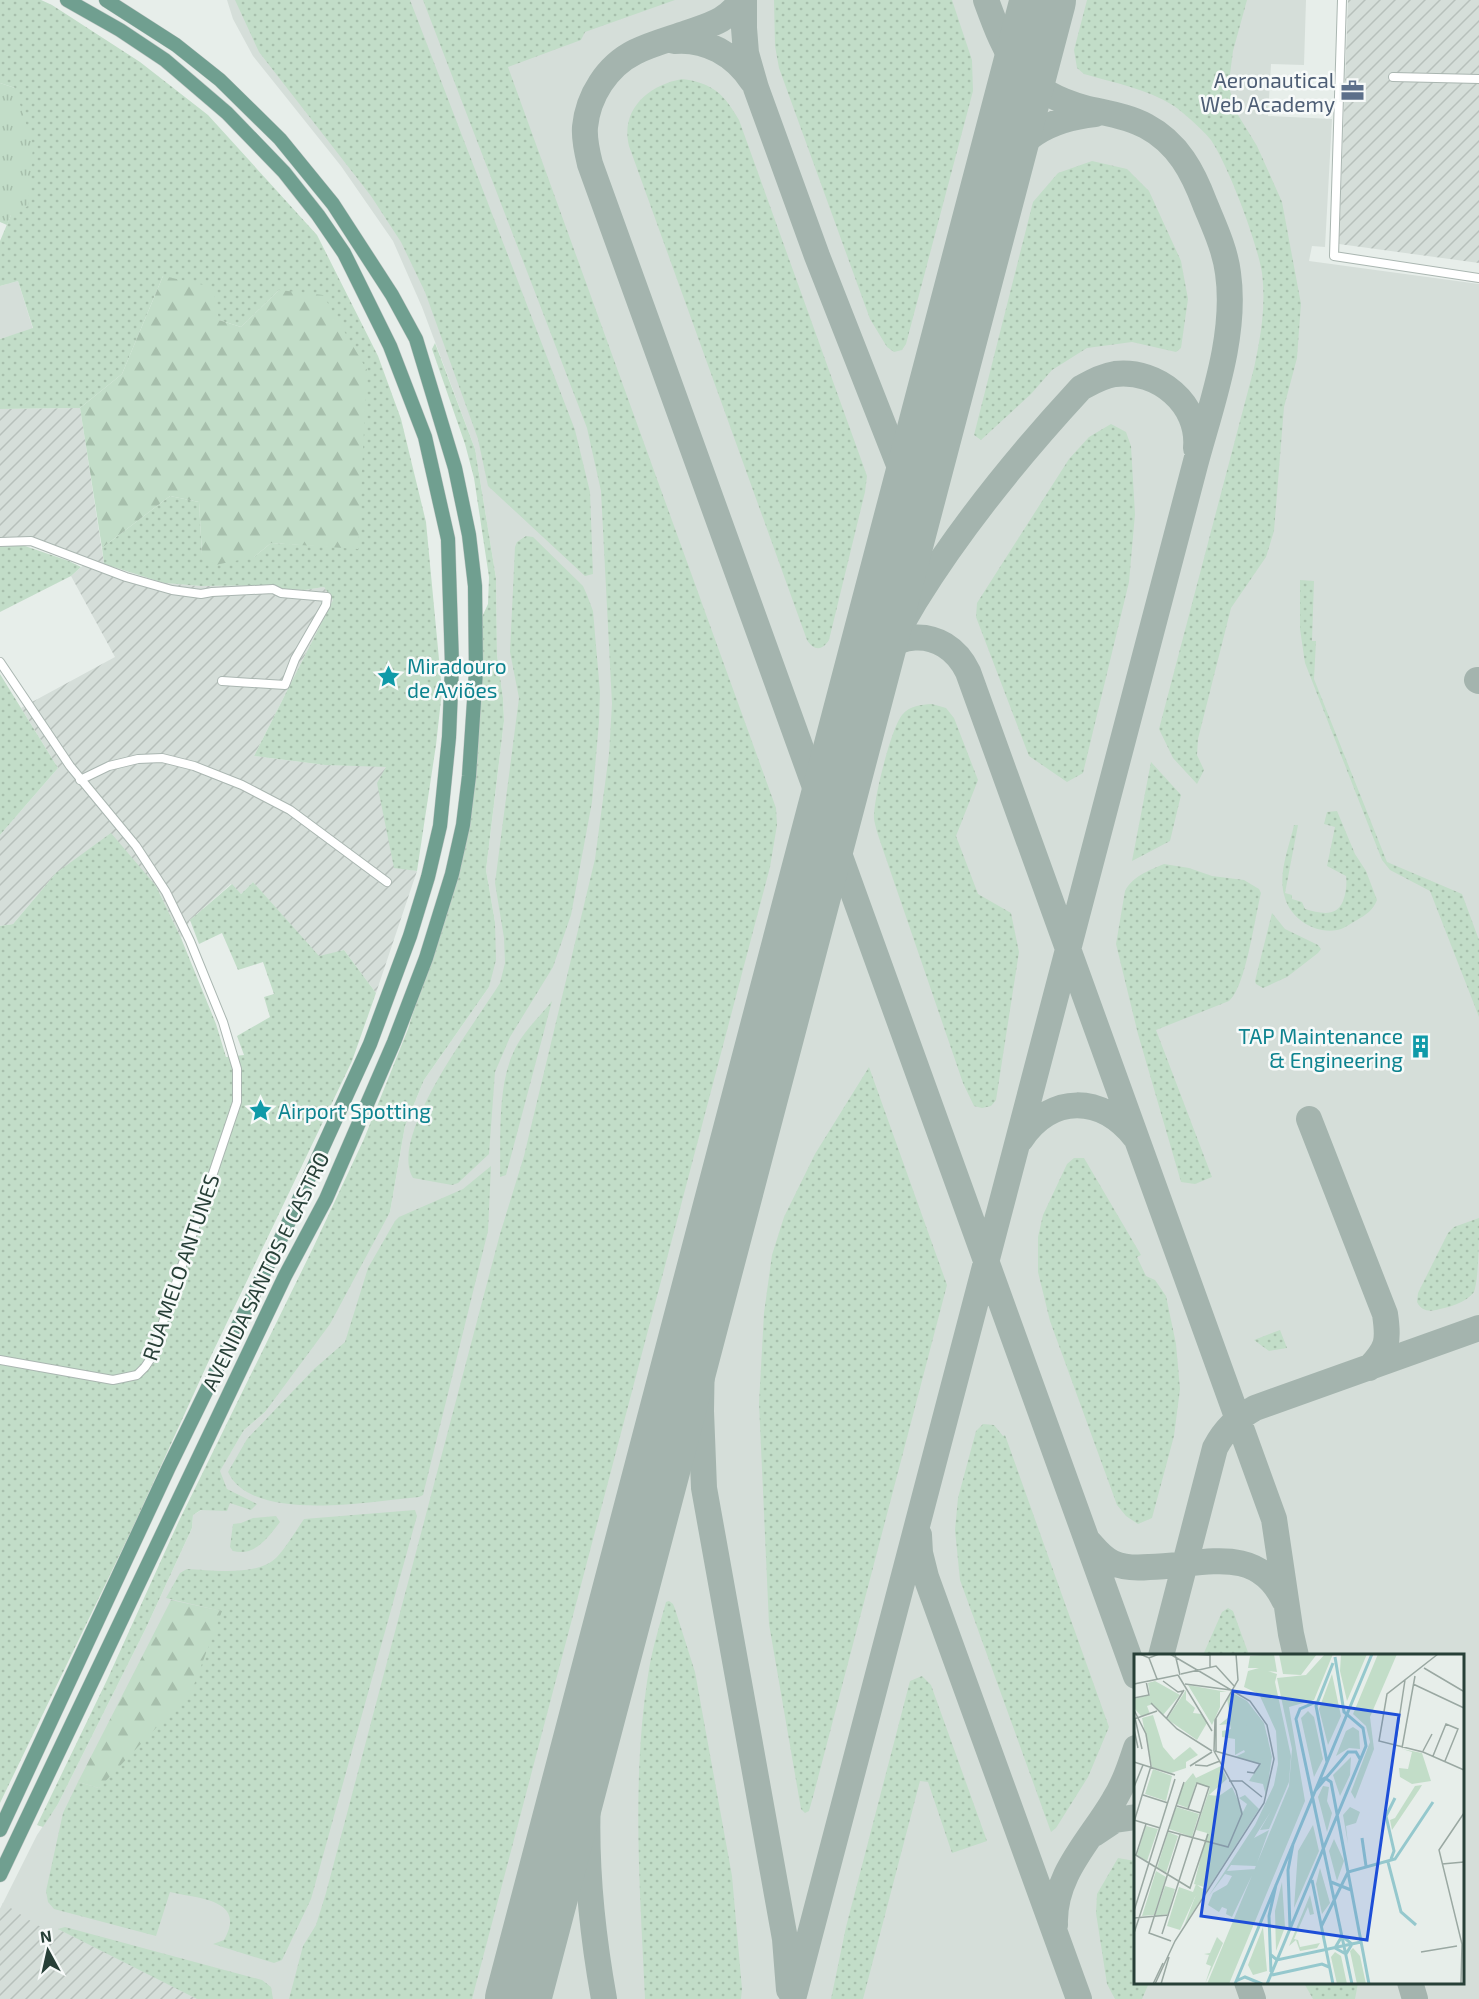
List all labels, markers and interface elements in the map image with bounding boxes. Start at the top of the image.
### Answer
place label: Aeronautical Web Academy [1200,67,1336,116]
office icon: Aeronautical Web Academy [1340,78,1366,104]
place label: Miradouro de Aviões [407,653,507,702]
place icon: Miradouro de Aviões [376,664,402,690]
place label: TAP Maintenance & Engineering [1238,1023,1403,1072]
building icon: TAP Maintenance & Engineering [1408,1034,1434,1060]
place icon: Airport Spotting [247,1097,273,1123]
place label: Airport Spotting [278,1098,431,1123]
street label: AVENIDA SANTOS E CASTRO [196,1147,334,1395]
street label: RUA MELO ANTUNES [136,1171,224,1363]
inset map [1134,1654,1464,1984]
north arrow [18,1921,78,1981]
text: N [39,1925,53,1946]

